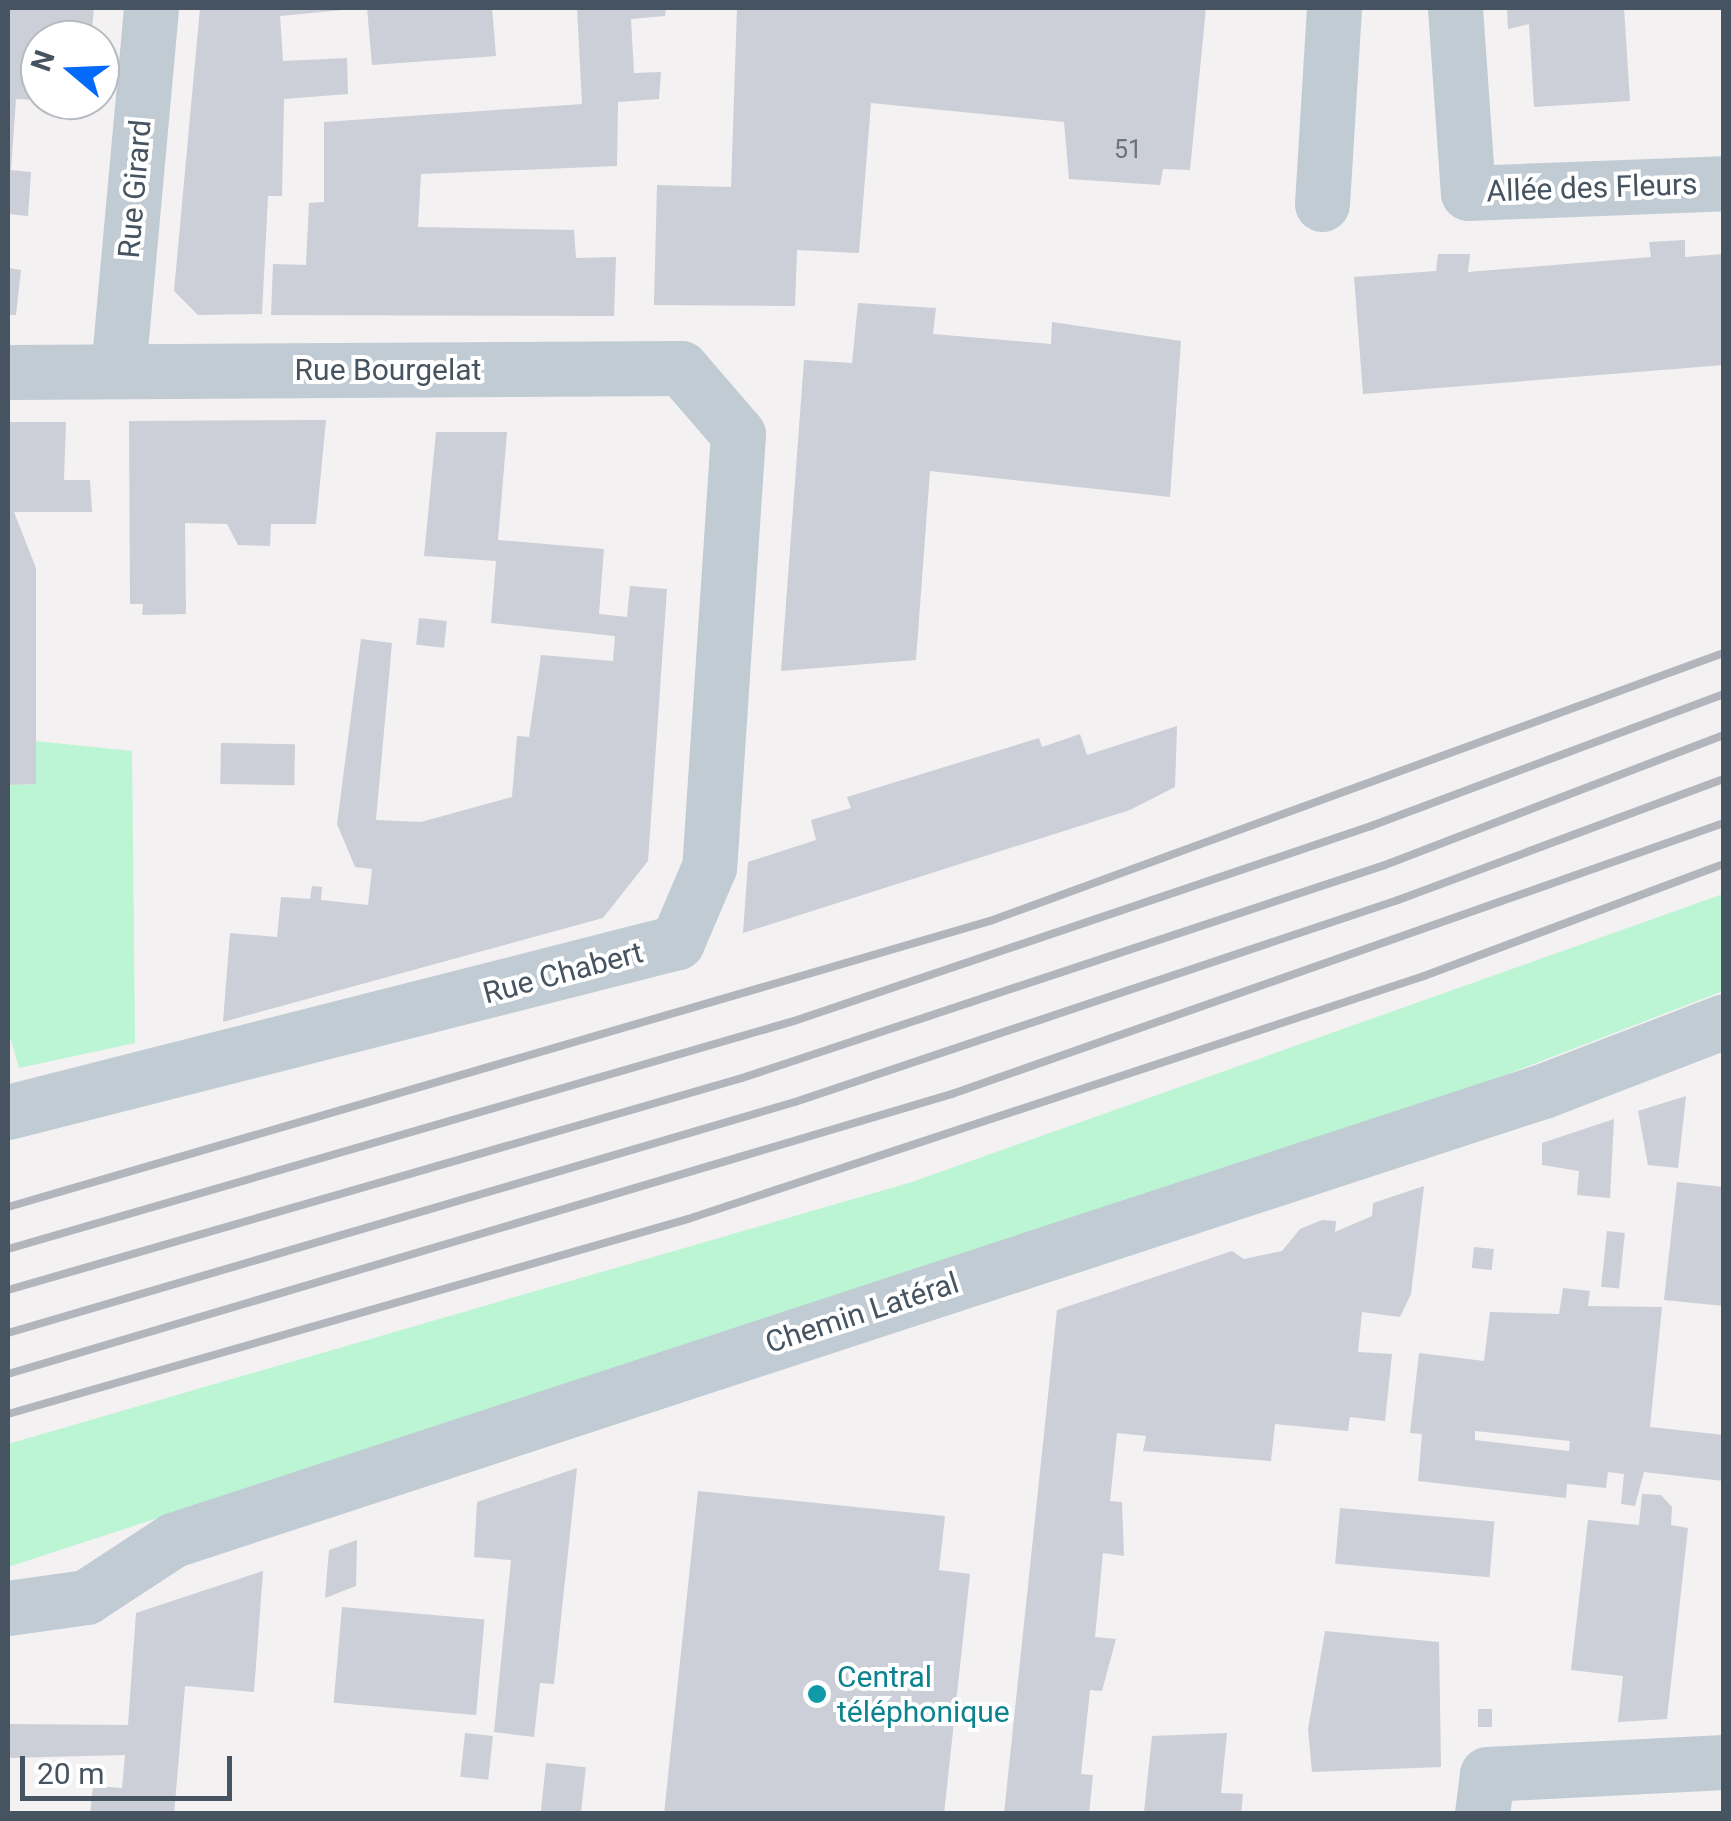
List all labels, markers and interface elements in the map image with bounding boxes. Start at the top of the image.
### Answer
north arrow [20,20,120,120]
text: N [24,46,62,75]
street label: Rue Girard [111,118,159,260]
house number: 51 [1114,135,1142,165]
street label: Allée des Fleurs [1486,166,1698,210]
street label: Rue Bourgelat [295,352,481,388]
street label: Rue Chabert [479,934,647,1012]
street label: Chemin Latéral [761,1265,963,1361]
place label: Central téléphonique [837,1659,1010,1730]
marker: Central téléphonique [806,1683,828,1705]
scale bar [25,1736,238,1798]
text: 20 m [37,1756,104,1791]

